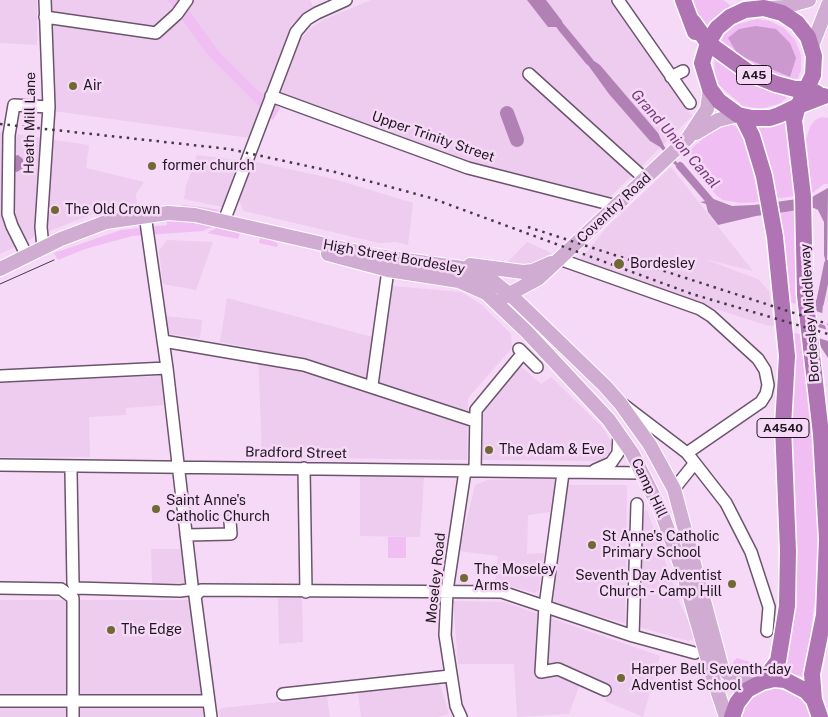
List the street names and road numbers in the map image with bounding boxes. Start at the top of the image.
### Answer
road number: A45 [736,66,772,84]
street label: Heath Mill Lane [21,72,39,174]
street label: Upper Trinity Street [369,108,497,166]
street label: Coventry Road [573,169,655,247]
street label: High Street Bordesley [322,236,466,278]
street label: Bordesley Middleway [797,243,823,383]
road number: A4540 [757,418,809,438]
street label: Bradford Street [245,444,347,462]
street label: Camp Hill [627,456,671,520]
street label: Moseley Road [423,532,449,624]

